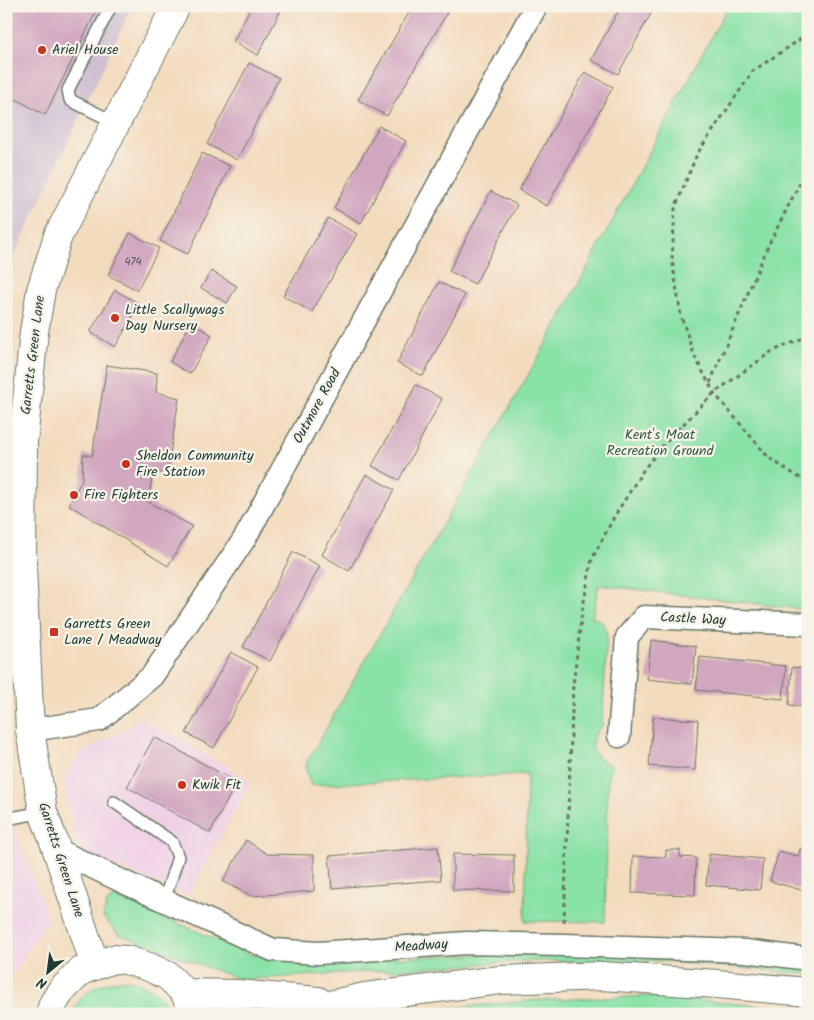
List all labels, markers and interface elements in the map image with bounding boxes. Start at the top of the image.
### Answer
place label: Ariel House [52,39,119,61]
marker: Ariel House [36,44,48,56]
house number: 474 [124,253,142,271]
street label: Garretts Green Lane [15,293,51,416]
place label: Little Scallywags Day Nursery [125,299,224,337]
marker: Little Scallywags Day Nursery [109,312,121,324]
street label: Outmore Road [287,364,347,448]
park label: Kent's Moat Recreation Ground [606,424,715,462]
place label: Sheldon Community Fire Station [136,445,254,483]
marker: Sheldon Community Fire Station [120,458,132,470]
place label: Fire Fighters [84,484,158,506]
marker: Fire Fighters [68,489,80,501]
street label: Castle Way [660,606,727,632]
place label: Garretts Green Lane / Meadway [64,613,162,651]
marker: Garretts Green Lane / Meadway [48,626,60,638]
place label: Kwik Fit [192,774,242,796]
marker: Kwik Fit [176,779,188,791]
street label: Garretts Green Lane [32,800,90,921]
street label: Meadway [394,933,449,959]
north arrow [22,948,72,998]
text: N [33,971,51,994]

